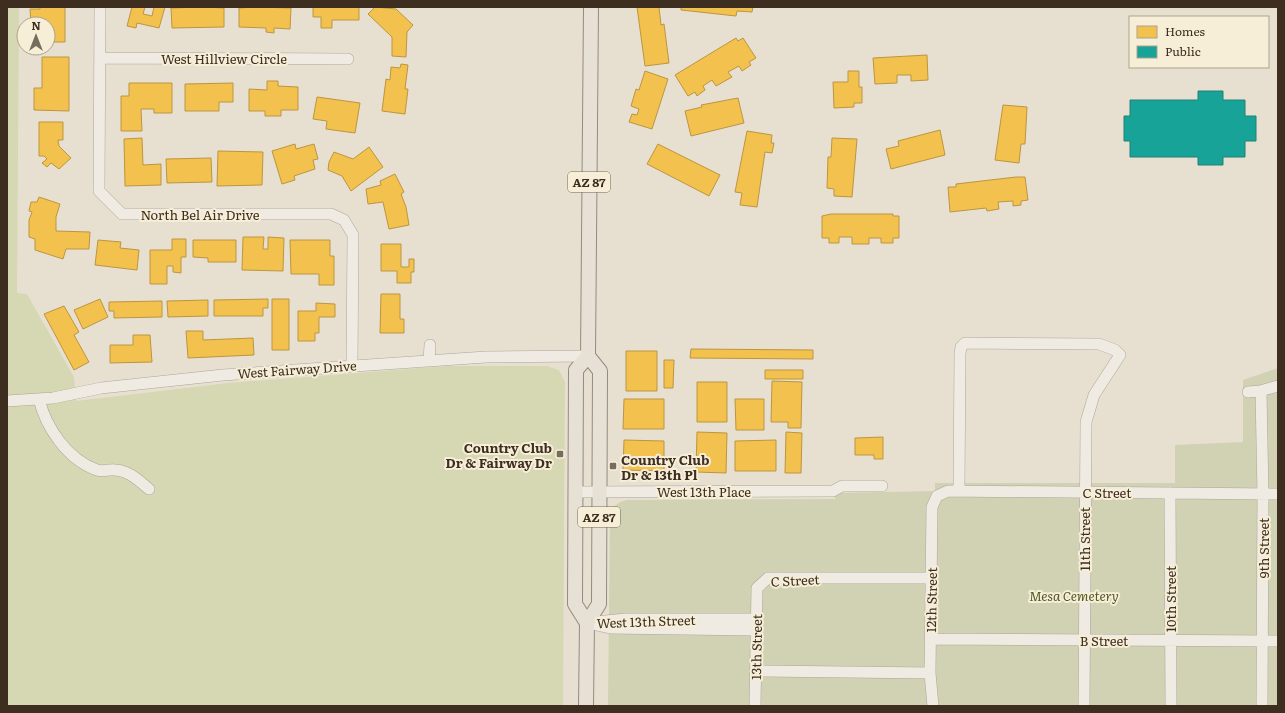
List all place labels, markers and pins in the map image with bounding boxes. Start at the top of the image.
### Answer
place label: Country Club Dr & Fairway Dr [446,438,552,472]
marker: Country Club Dr & Fairway Dr [555,449,565,459]
place label: Country Club Dr & 13th Pl [621,450,709,484]
marker: Country Club Dr & 13th Pl [608,461,618,471]

